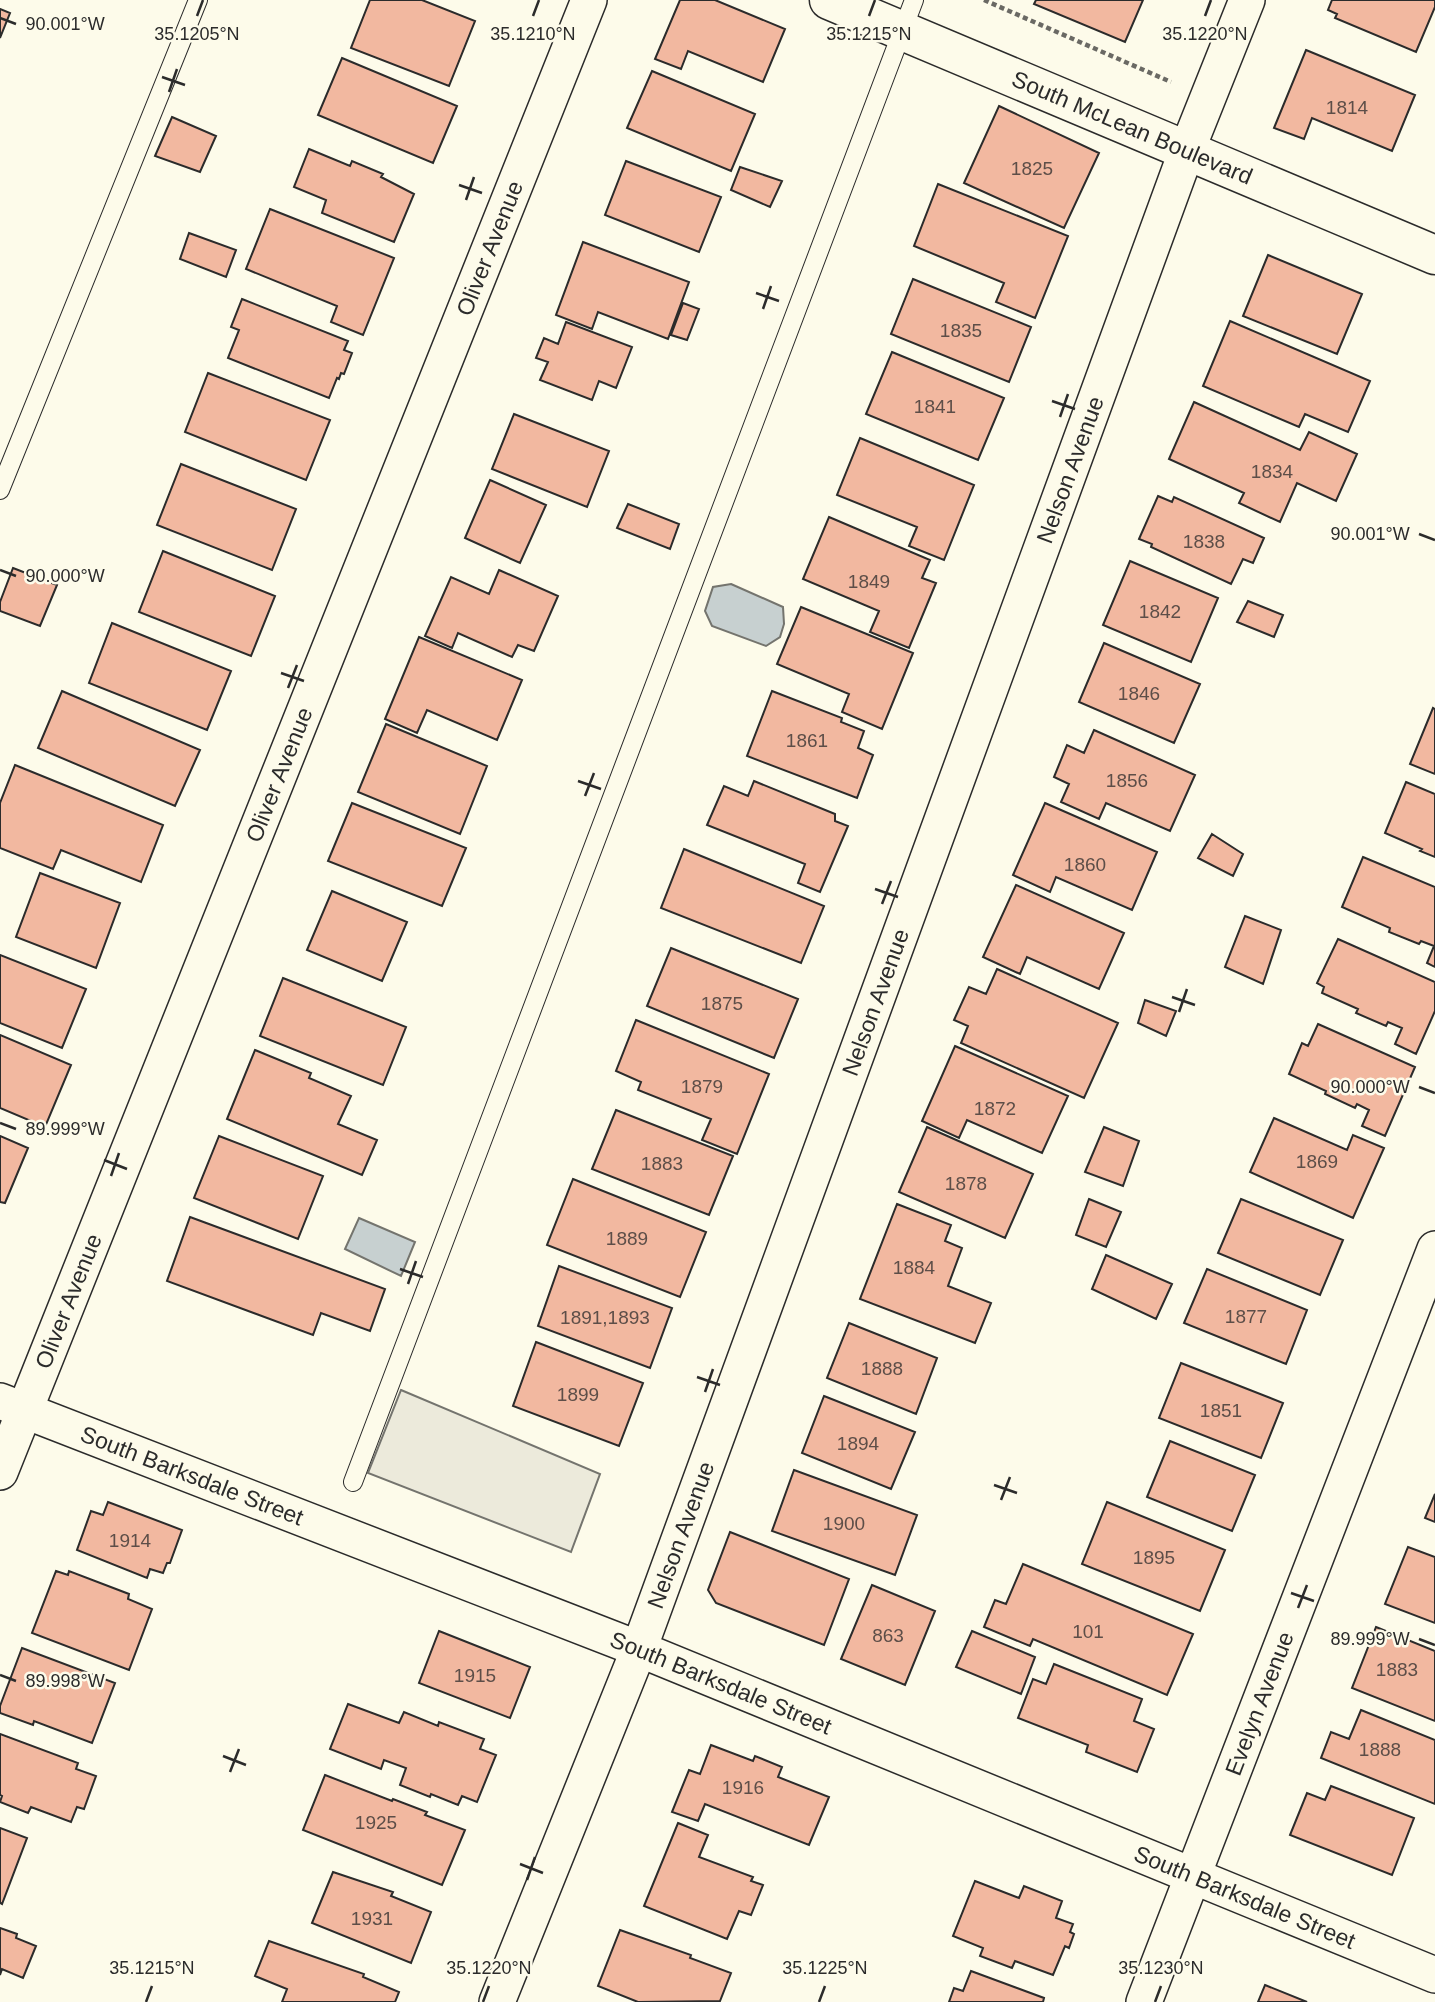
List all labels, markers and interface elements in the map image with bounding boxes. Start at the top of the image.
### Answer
text: 90.001°W [25,14,105,34]
text: 35.1205°N [154,24,240,44]
text: 35.1210°N [490,24,576,44]
text: 35.1215°N [826,24,912,44]
text: 35.1220°N [1162,24,1248,44]
street label: South McLean Boulevard [1008,66,1256,190]
house number: 1814 [1326,97,1369,118]
house number: 1825 [1011,158,1053,179]
street label: Oliver Avenue [451,177,528,319]
house number: 1835 [940,320,982,341]
street label: Nelson Avenue [1031,393,1109,547]
house number: 1841 [914,396,956,417]
house number: 1834 [1251,461,1294,482]
text: 90.001°W [1330,524,1410,544]
house number: 1838 [1183,531,1225,552]
text: 90.000°W [25,566,105,586]
house number: 1849 [848,571,890,592]
house number: 1842 [1139,601,1181,622]
house number: 1846 [1118,683,1160,704]
street label: Oliver Avenue [240,704,318,846]
house number: 1861 [786,730,828,751]
house number: 1856 [1106,770,1148,791]
house number: 1860 [1064,854,1106,875]
street label: Nelson Avenue [837,925,914,1079]
house number: 1875 [701,993,743,1014]
house number: 1879 [681,1076,723,1097]
text: 90.000°W [1330,1077,1410,1097]
house number: 1872 [974,1098,1016,1119]
text: 89.999°W [25,1119,105,1139]
house number: 1869 [1296,1151,1338,1172]
house number: 1883 [641,1153,683,1174]
house number: 1878 [945,1173,987,1194]
house number: 1889 [606,1228,648,1249]
street label: Oliver Avenue [30,1230,107,1372]
house number: 1884 [893,1257,936,1278]
house number: 1877 [1225,1306,1267,1327]
house number: 1891,1893 [560,1307,650,1328]
house number: 1888 [861,1358,903,1379]
house number: 1899 [557,1384,599,1405]
house number: 1851 [1200,1400,1242,1421]
street label: South Barksdale Street [77,1421,308,1531]
house number: 1894 [837,1433,880,1454]
street label: Nelson Avenue [642,1458,719,1612]
house number: 1900 [823,1513,865,1534]
house number: 1914 [109,1530,152,1551]
house number: 1895 [1133,1547,1175,1568]
house number: 101 [1072,1621,1104,1642]
house number: 863 [872,1625,904,1646]
street label: South Barksdale Street [607,1626,836,1740]
street label: Evelyn Avenue [1220,1628,1299,1779]
text: 89.999°W [1330,1629,1410,1649]
house number: 1883 [1376,1659,1418,1680]
house number: 1915 [454,1665,496,1686]
text: 89.998°W [25,1671,105,1691]
house number: 1888 [1359,1739,1401,1760]
house number: 1916 [722,1777,764,1798]
house number: 1925 [355,1812,397,1833]
street label: South Barksdale Street [1130,1840,1360,1954]
house number: 1931 [351,1908,393,1929]
text: 35.1215°N [109,1958,195,1978]
text: 35.1220°N [446,1958,532,1978]
text: 35.1225°N [782,1958,868,1978]
text: 35.1230°N [1118,1958,1204,1978]

